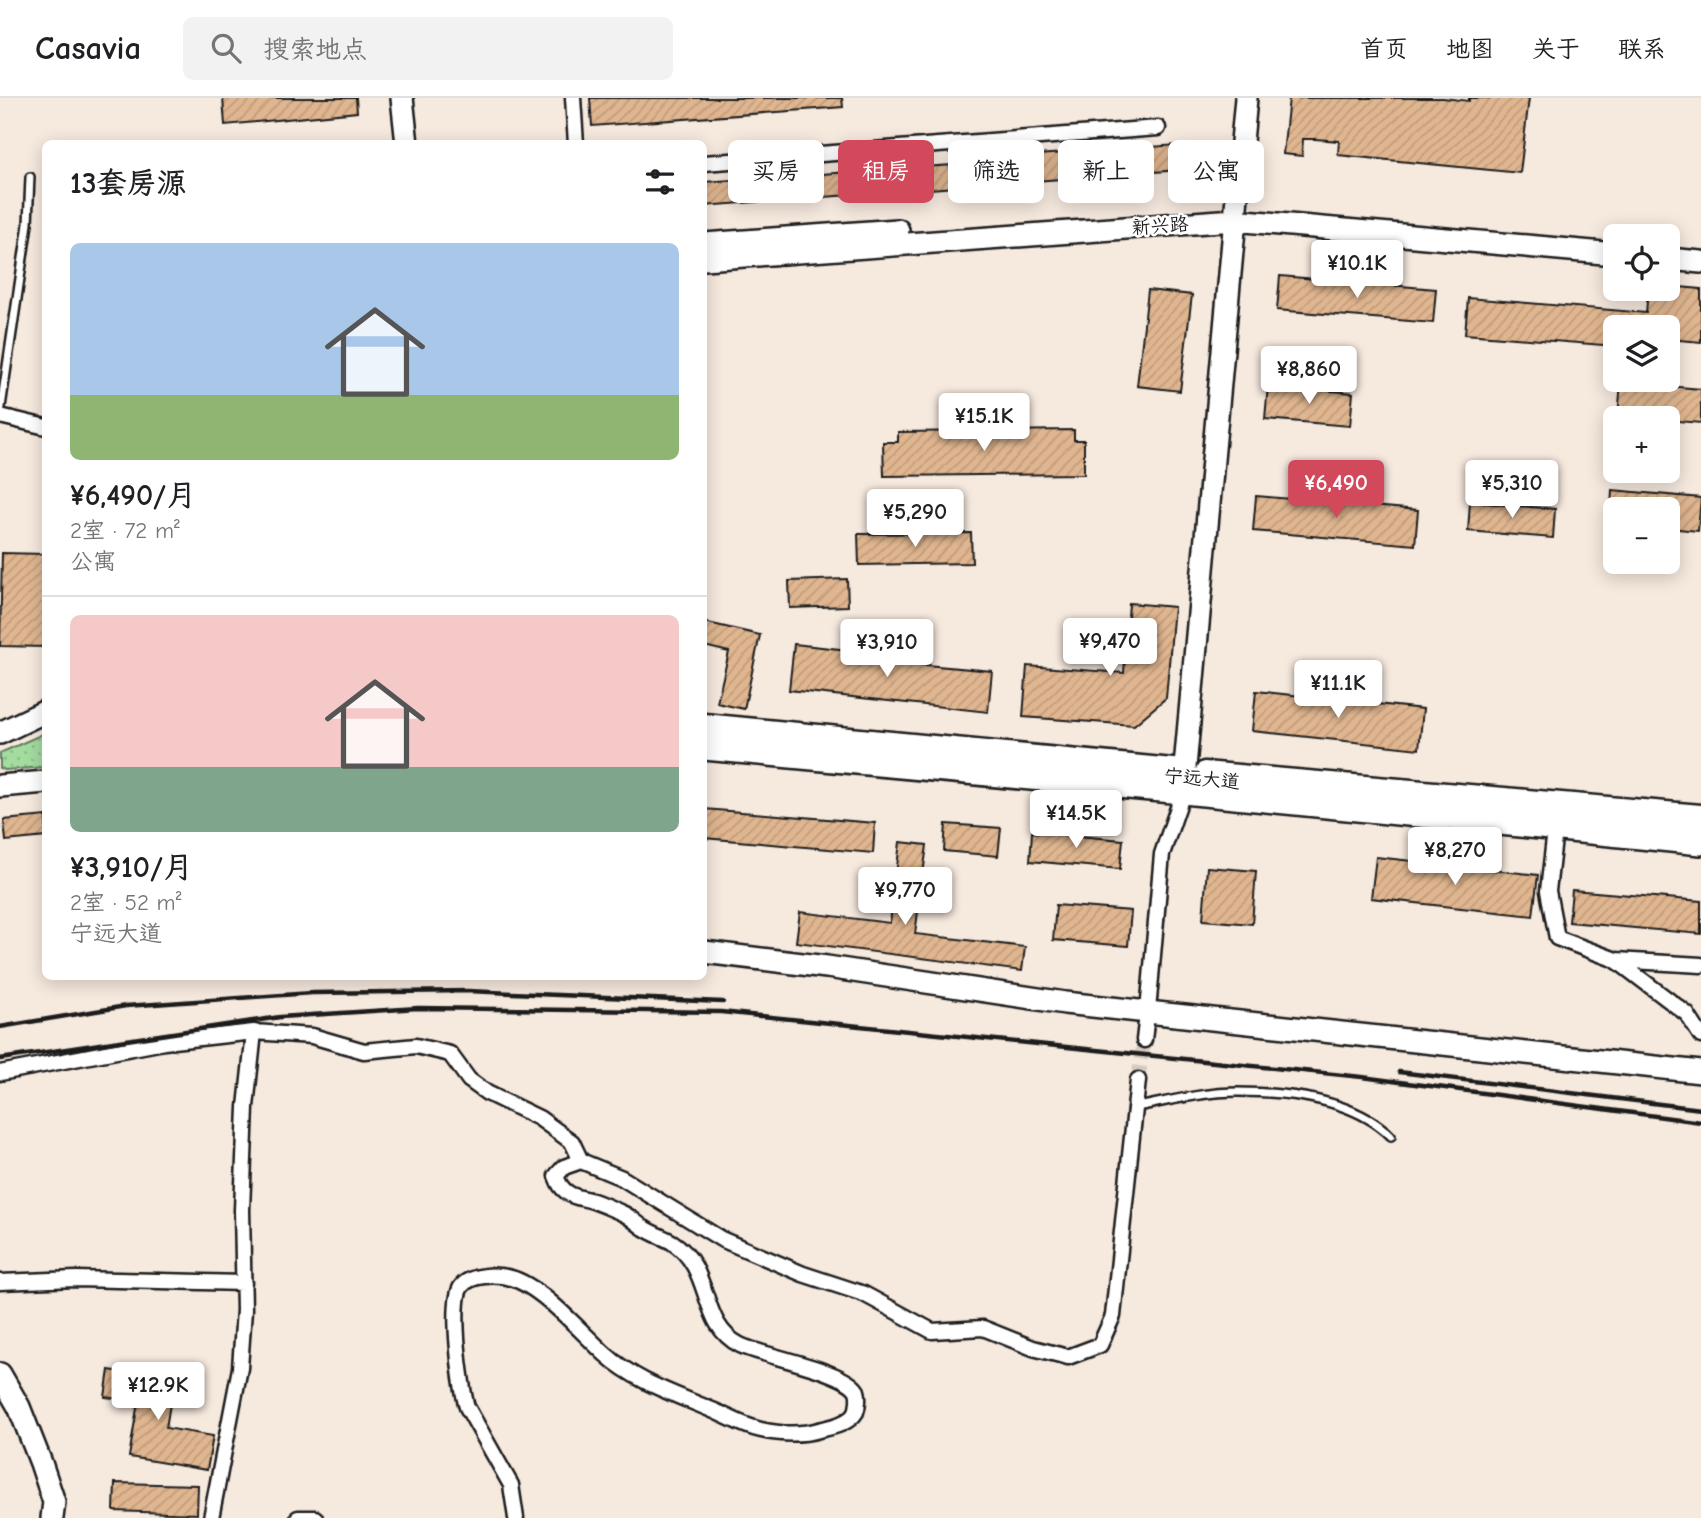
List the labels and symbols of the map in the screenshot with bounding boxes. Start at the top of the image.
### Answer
street label: 新兴路 [1131,213,1189,239]
pin: ¥10.1K [1300,240,1414,300]
pin: ¥8,860 [1252,346,1366,406]
pin: ¥15.1K [927,394,1041,453]
pin: ¥6,490 [1279,460,1393,520]
pin: ¥5,310 [1455,460,1569,520]
pin: ¥5,290 [858,490,972,549]
pin: ¥9,470 [1053,618,1167,678]
pin: ¥3,910 [830,620,944,679]
pin: ¥11.1K [1281,660,1395,720]
street label: 宁远大道 [1163,765,1241,793]
pin: ¥14.5K [1019,790,1133,850]
pin: ¥8,270 [1398,828,1512,887]
pin: ¥9,770 [848,868,962,927]
pin: ¥12.9K [101,1362,215,1422]

